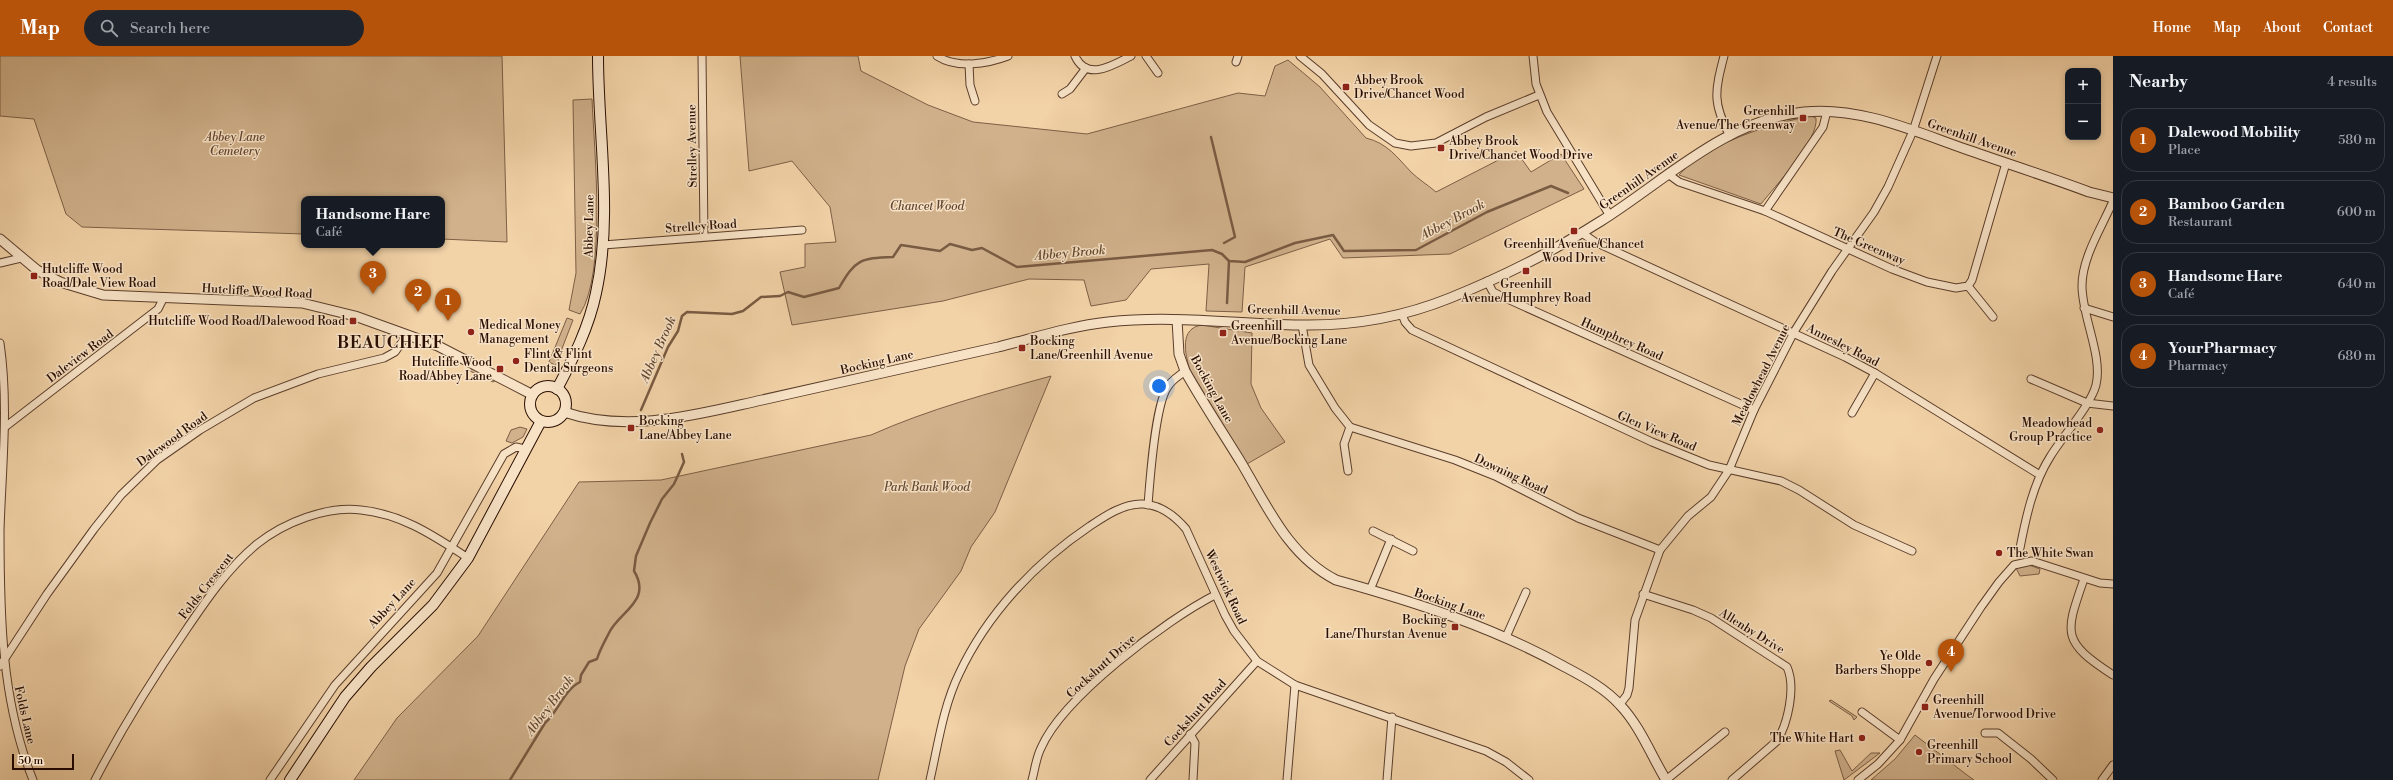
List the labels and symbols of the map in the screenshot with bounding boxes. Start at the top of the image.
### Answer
place label: Abbey Brook Drive/Chancet Wood [1353,73,1465,102]
marker: Abbey Brook Drive/Chancet Wood [1341,82,1351,92]
street label: Strelley Avenue [684,104,701,188]
place label: Greenhill Avenue/The Greenway [1675,104,1795,133]
marker: Greenhill Avenue/The Greenway [1798,113,1808,123]
street label: Greenhill Avenue [1925,116,2018,161]
park label: Abbey Lane Cemetery [203,130,265,159]
place label: Abbey Brook Drive/Chancet Wood Drive [1448,134,1593,163]
marker: Abbey Brook Drive/Chancet Wood Drive [1436,143,1446,153]
street label: Greenhill Avenue [1597,147,1682,213]
street label: Abbey Lane [581,194,598,259]
water label: Abbey Brook [1416,196,1488,245]
park label: Chancet Wood [890,199,966,214]
street label: Strelley Road [665,217,737,236]
street label: The Greenway [1830,224,1907,269]
marker: Greenhill Avenue/Chancet Wood Drive [1569,226,1579,236]
place label: Greenhill Avenue/Chancet Wood Drive [1504,237,1645,266]
water label: Abbey Brook [1032,242,1106,264]
pin: 3 [360,261,386,294]
place label: Hutcliffe Wood Road/Dale View Road [42,262,156,291]
marker: Greenhill Avenue/Humphrey Road [1521,266,1531,276]
marker: Hutcliffe Wood Road/Dale View Road [29,271,39,281]
place label: Greenhill Avenue/Humphrey Road [1460,277,1591,306]
pin: 2 [405,279,431,312]
street label: Hutcliffe Wood Road [201,281,313,302]
pin: 1 [435,288,461,321]
street label: Greenhill Avenue [1247,302,1341,319]
place label: Hutcliffe Wood Road/Dalewood Road [148,314,345,329]
water label: Abbey Brook [635,314,680,387]
street label: Humphrey Road [1578,315,1665,364]
marker: Hutcliffe Wood Road/Dalewood Road [348,316,358,326]
place label: Medical Money Management [479,318,561,347]
place label: Greenhill Avenue/Bocking Lane [1230,319,1347,348]
street label: Annesley Road [1803,320,1882,370]
street label: Meadowhead Avenue [1729,322,1794,429]
street label: Daleview Road [44,326,117,386]
marker: Medical Money Management [466,327,476,337]
marker: Greenhill Avenue/Bocking Lane [1218,328,1228,338]
district label: BEAUCHIEF [337,333,445,353]
place label: Bocking Lane/Greenhill Avenue [1029,334,1153,363]
marker: Bocking Lane/Greenhill Avenue [1017,343,1027,353]
place label: Flint & Flint Dental Surgeons [524,347,613,376]
street label: Bocking Lane [838,347,915,378]
street label: Bocking Lane [1186,352,1236,425]
place label: Hutcliffe Wood Road/Abbey Lane [399,355,492,384]
marker: Flint & Flint Dental Surgeons [511,356,521,366]
marker: Hutcliffe Wood Road/Abbey Lane [495,364,505,374]
your location [1149,376,1169,396]
street label: Glen View Road [1615,408,1699,455]
street label: Dalewood Road [134,409,211,470]
place label: Bocking Lane/Abbey Lane [638,414,732,443]
place label: Meadowhead Group Practice [2009,416,2092,445]
marker: Bocking Lane/Abbey Lane [626,423,636,433]
marker: Meadowhead Group Practice [2095,425,2105,435]
street label: Downing Road [1472,451,1550,498]
park label: Park Bank Wood [883,480,971,495]
place label: The White Swan [2007,546,2094,561]
street label: Westwick Road [1201,547,1249,627]
marker: The White Swan [1994,548,2004,558]
street label: Folds Crescent [176,550,237,622]
street label: Abbey Lane [365,575,419,632]
street label: Bocking Lane [1411,585,1488,624]
street label: Allenby Drive [1715,605,1787,657]
place label: Bocking Lane/Thurstan Avenue [1325,613,1448,642]
marker: Bocking Lane/Thurstan Avenue [1450,622,1460,632]
street label: Cockshutt Drive [1063,631,1139,702]
pin: 4 [1938,639,1964,672]
place label: Ye Olde Barbers Shoppe [1834,649,1921,678]
marker: Ye Olde Barbers Shoppe [1924,658,1934,668]
water label: Abbey Brook [521,672,578,740]
street label: Cockshutt Road [1161,676,1230,750]
street label: Folds Lane [11,685,38,746]
place label: Greenhill Avenue/Torwood Drive [1932,693,2056,722]
marker: Greenhill Avenue/Torwood Drive [1920,702,1930,712]
place label: The White Hart [1770,731,1855,746]
marker: The White Hart [1857,733,1867,743]
place label: Greenhill Primary School [1927,738,2013,767]
marker: Greenhill Primary School [1914,747,1924,757]
scale bar [12,752,74,771]

